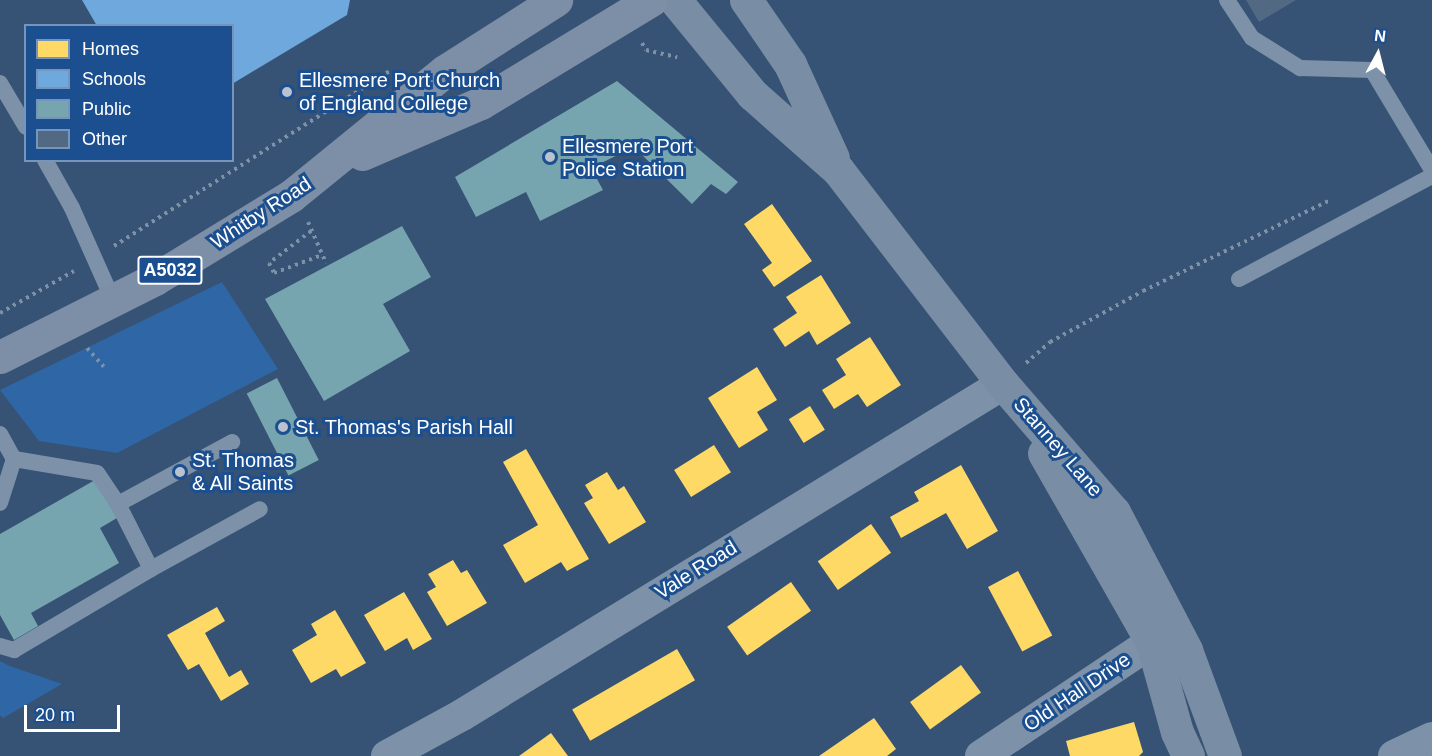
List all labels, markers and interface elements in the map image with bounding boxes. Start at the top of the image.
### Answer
legend [24,24,234,162]
north arrow [1348,24,1408,84]
text: N [1373,26,1387,45]
text: Homes [82,39,139,59]
place label: Ellesmere Port Church of England College [299,68,500,115]
text: Schools [82,69,146,89]
marker: Ellesmere Port Church of England College [280,85,294,99]
text: Public [82,99,131,119]
text: Other [82,129,127,149]
place label: Ellesmere Port Police Station [562,134,693,181]
marker: Ellesmere Port Police Station [543,150,557,164]
street label: Whitby Road [206,172,316,254]
road number: A5032 [137,255,203,285]
street label: Stanney Lane [1008,393,1108,501]
place label: St. Thomas's Parish Hall [295,415,513,439]
marker: St. Thomas's Parish Hall [276,420,290,434]
place label: St. Thomas & All Saints [192,448,294,495]
marker: St. Thomas & All Saints [173,465,187,479]
street label: Vale Road [651,535,741,605]
street label: Old Hall Drive [1019,648,1135,736]
scale bar [27,693,123,731]
text: 20 m [35,705,75,725]

